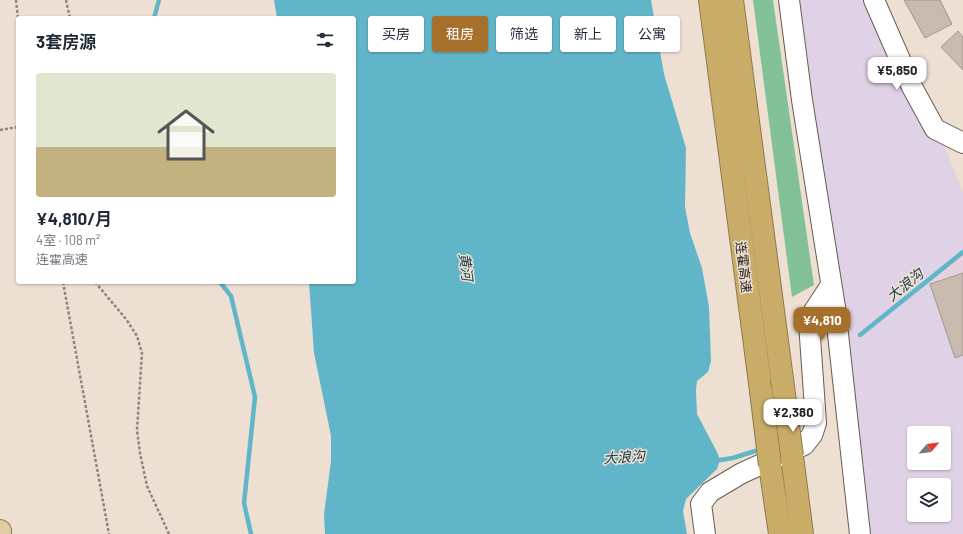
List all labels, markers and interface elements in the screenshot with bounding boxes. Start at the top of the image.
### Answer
chip: 买房 [368,16,424,52]
chip: 租房 [432,16,488,52]
chip: 筛选 [496,16,552,52]
chip: 新上 [560,16,616,52]
chip: 公寓 [624,16,680,52]
icon: filters [314,29,336,51]
text: 3套房源 [36,31,96,51]
pin: ¥5,850 [864,57,930,91]
text: ¥5,850 [877,62,917,78]
icon: home [150,99,222,171]
text: ¥4,810/月 [36,208,112,228]
text: 4室 · 108 m² [36,232,100,248]
street label: 连霍高速 [733,240,755,294]
text: 连霍高速 [36,251,88,267]
water label: 黄河 [456,252,477,285]
water label: 大浪沟 [883,264,928,304]
pin: ¥4,810 [789,307,855,341]
text: ¥4,810 [802,312,842,328]
pin: ¥2,380 [760,399,826,433]
text: ¥2,380 [772,404,814,420]
north arrow [907,426,951,470]
map controls [907,426,951,522]
water label: 大浪沟 [602,446,648,466]
button: layers [907,478,951,522]

